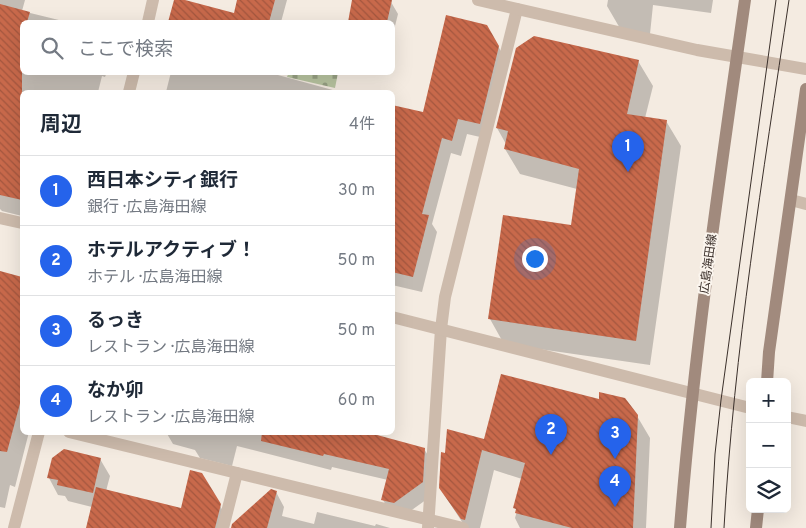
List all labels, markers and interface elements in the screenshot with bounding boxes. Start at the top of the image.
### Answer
search box [20,20,395,75]
icon: search [38,34,66,62]
text: ここで検索 [78,38,173,62]
text: 周辺 [40,112,82,139]
text: 4件 [349,115,375,135]
pin: 1 [612,131,644,172]
text: 西日本シティ銀行 [87,169,238,193]
text: 1 [53,181,59,201]
text: 30 m [338,181,375,201]
text: 銀行 · 広島海田線 [87,198,207,218]
street label: 広島海田線 [697,233,721,295]
text: ホテルアクティブ！ [87,239,256,263]
your location [522,246,548,272]
text: 2 [51,251,61,271]
text: 50 m [338,251,375,271]
text: ホテル · 広島海田線 [87,268,223,288]
text: るっき [87,309,144,333]
text: 3 [51,321,61,341]
text: 50 m [338,321,375,341]
text: レストラン · 広島海田線 [87,338,255,358]
map controls [746,378,791,513]
button: + [746,378,791,423]
text: なか卯 [87,379,144,403]
text: 4 [51,391,61,411]
text: 60 m [338,391,375,411]
text: レストラン · 広島海田線 [87,408,255,428]
pin: 2 [535,414,567,455]
pin: 3 [599,418,631,459]
button: − [746,423,791,468]
pin: 4 [599,466,631,507]
button: layers [746,468,791,513]

